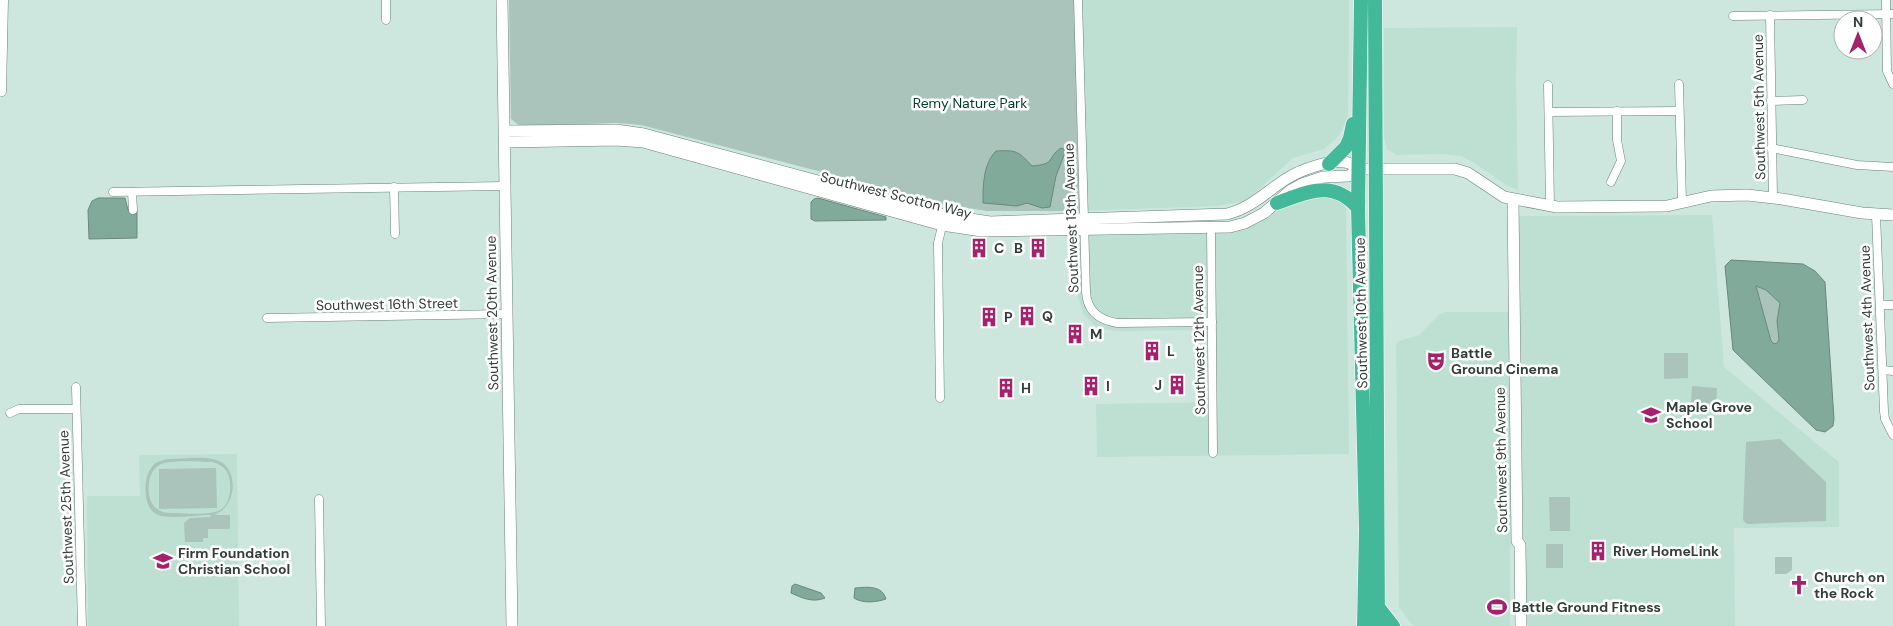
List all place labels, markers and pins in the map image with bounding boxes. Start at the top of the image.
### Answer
building icon: C [968,237,990,259]
building icon: B [1027,237,1049,259]
place label: C [994,239,1004,257]
place label: B [1014,239,1023,257]
building icon: Q [1016,305,1038,327]
building icon: P [978,306,1000,328]
place label: Q [1042,307,1053,325]
place label: P [1004,308,1013,326]
building icon: M [1064,323,1086,345]
place label: M [1090,325,1102,343]
building icon: L [1141,340,1163,362]
place label: L [1167,342,1175,360]
place label: Battle Ground Cinema [1451,344,1558,378]
theatre icon: Battle Ground Cinema [1425,350,1447,372]
building icon: J [1166,374,1188,396]
building icon: I [1080,375,1102,397]
place label: J [1154,376,1162,394]
building icon: H [995,377,1017,399]
place label: I [1106,377,1110,395]
place label: H [1021,379,1031,397]
place label: Maple Grove School [1666,398,1752,432]
school or university icon: Maple Grove School [1640,404,1662,426]
building icon: River HomeLink [1587,540,1609,562]
place label: River HomeLink [1613,542,1719,560]
place label: Firm Foundation Christian School [178,544,290,578]
school or university icon: Firm Foundation Christian School [152,550,174,572]
place label: Church on the Rock [1814,568,1885,602]
church icon: Church on the Rock [1788,574,1810,596]
sports icon: Battle Ground Fitness [1486,596,1508,618]
place label: Battle Ground Fitness [1512,598,1661,616]

